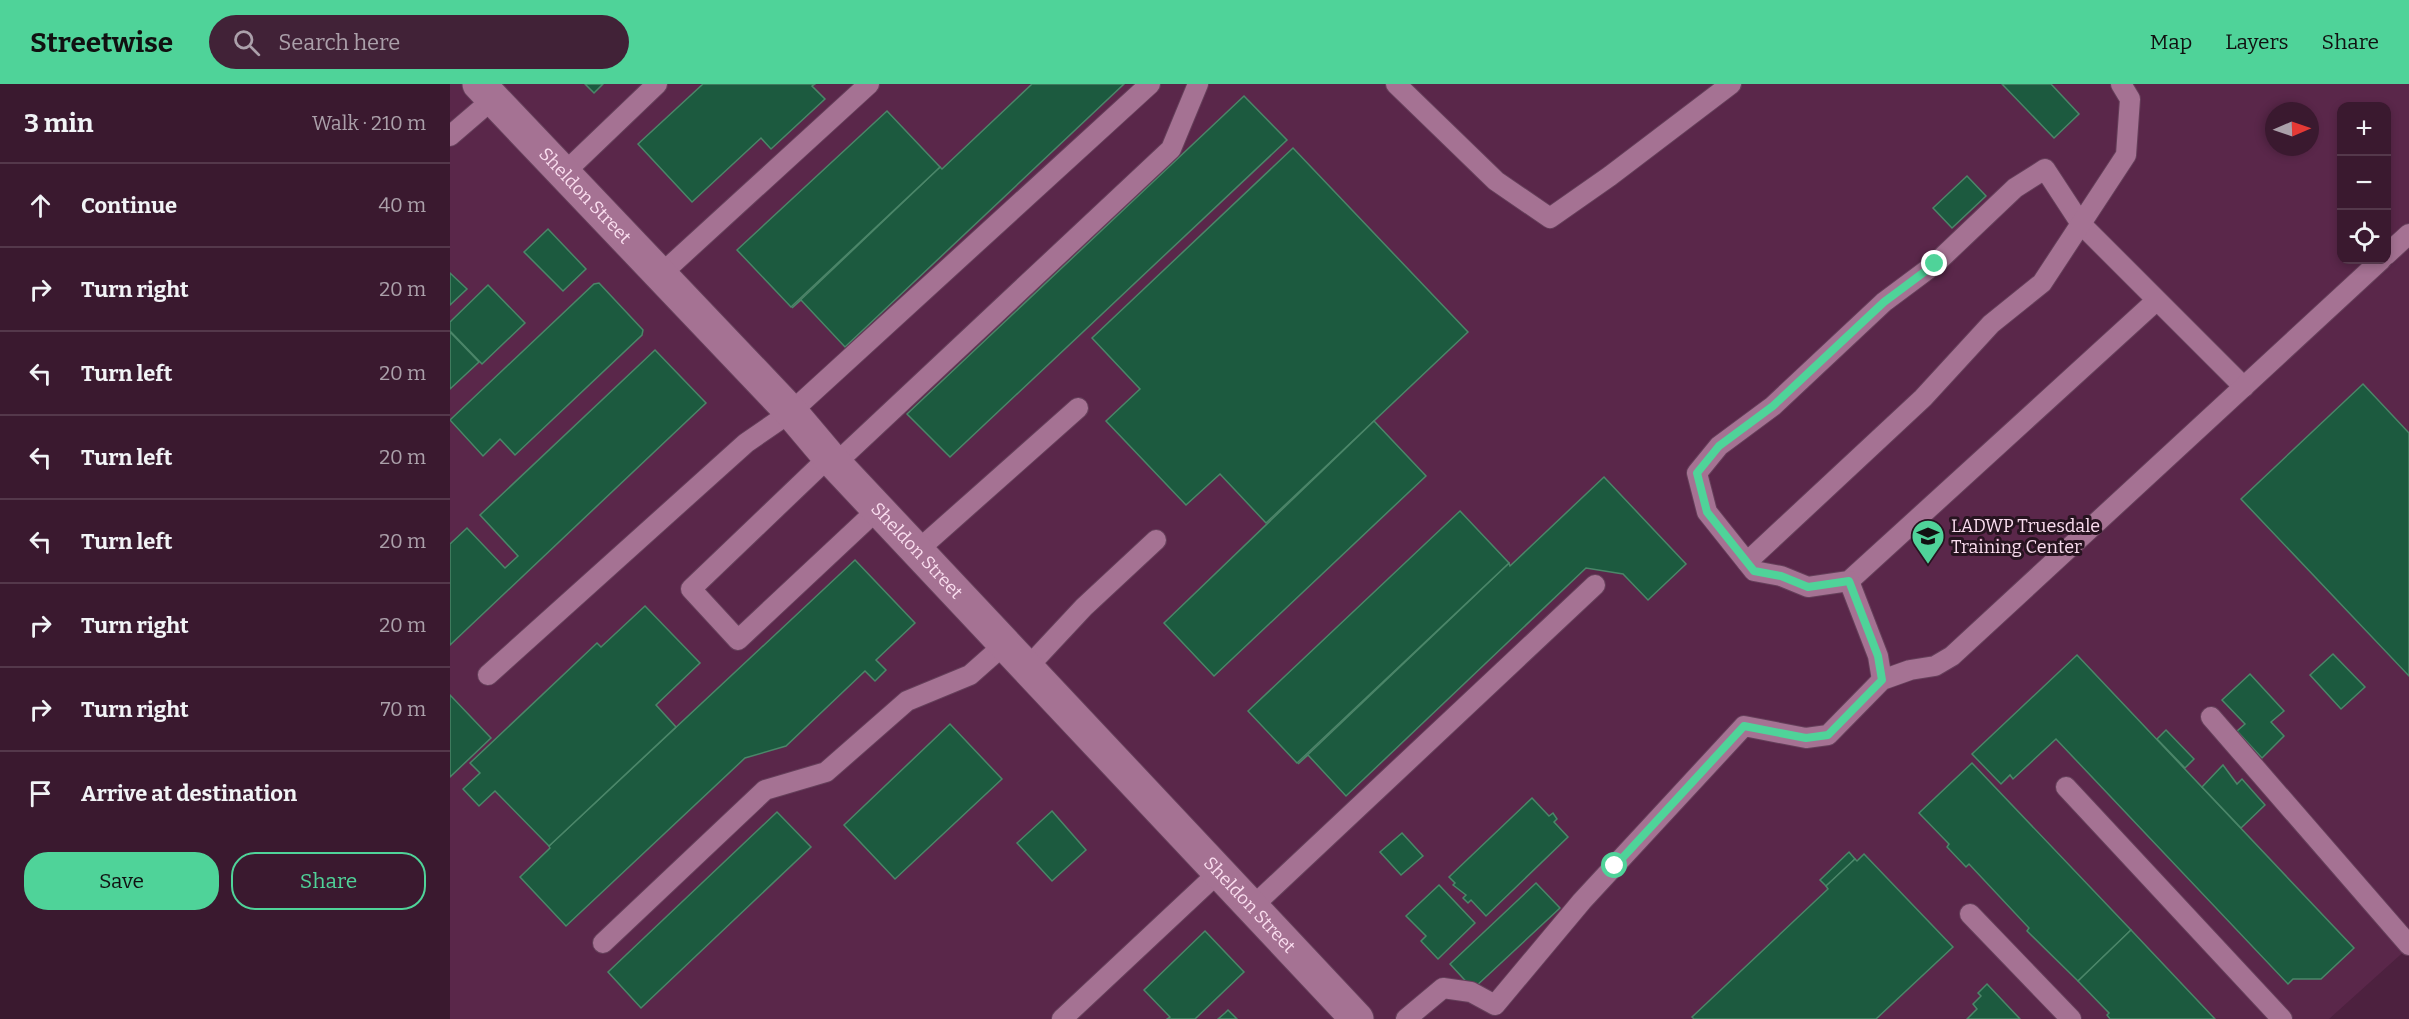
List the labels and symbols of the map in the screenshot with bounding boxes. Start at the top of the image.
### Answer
north arrow [2265,102,2319,156]
street label: Sheldon Street [534,143,636,248]
route end [1921,250,1947,276]
street label: Sheldon Street [866,498,968,604]
place label: LADWP Truesdale Training Center [1951,515,2100,558]
school or university icon: LADWP Truesdale Training Center [1910,518,1946,565]
street label: Sheldon Street [1199,852,1300,958]
route start [1601,852,1627,878]

